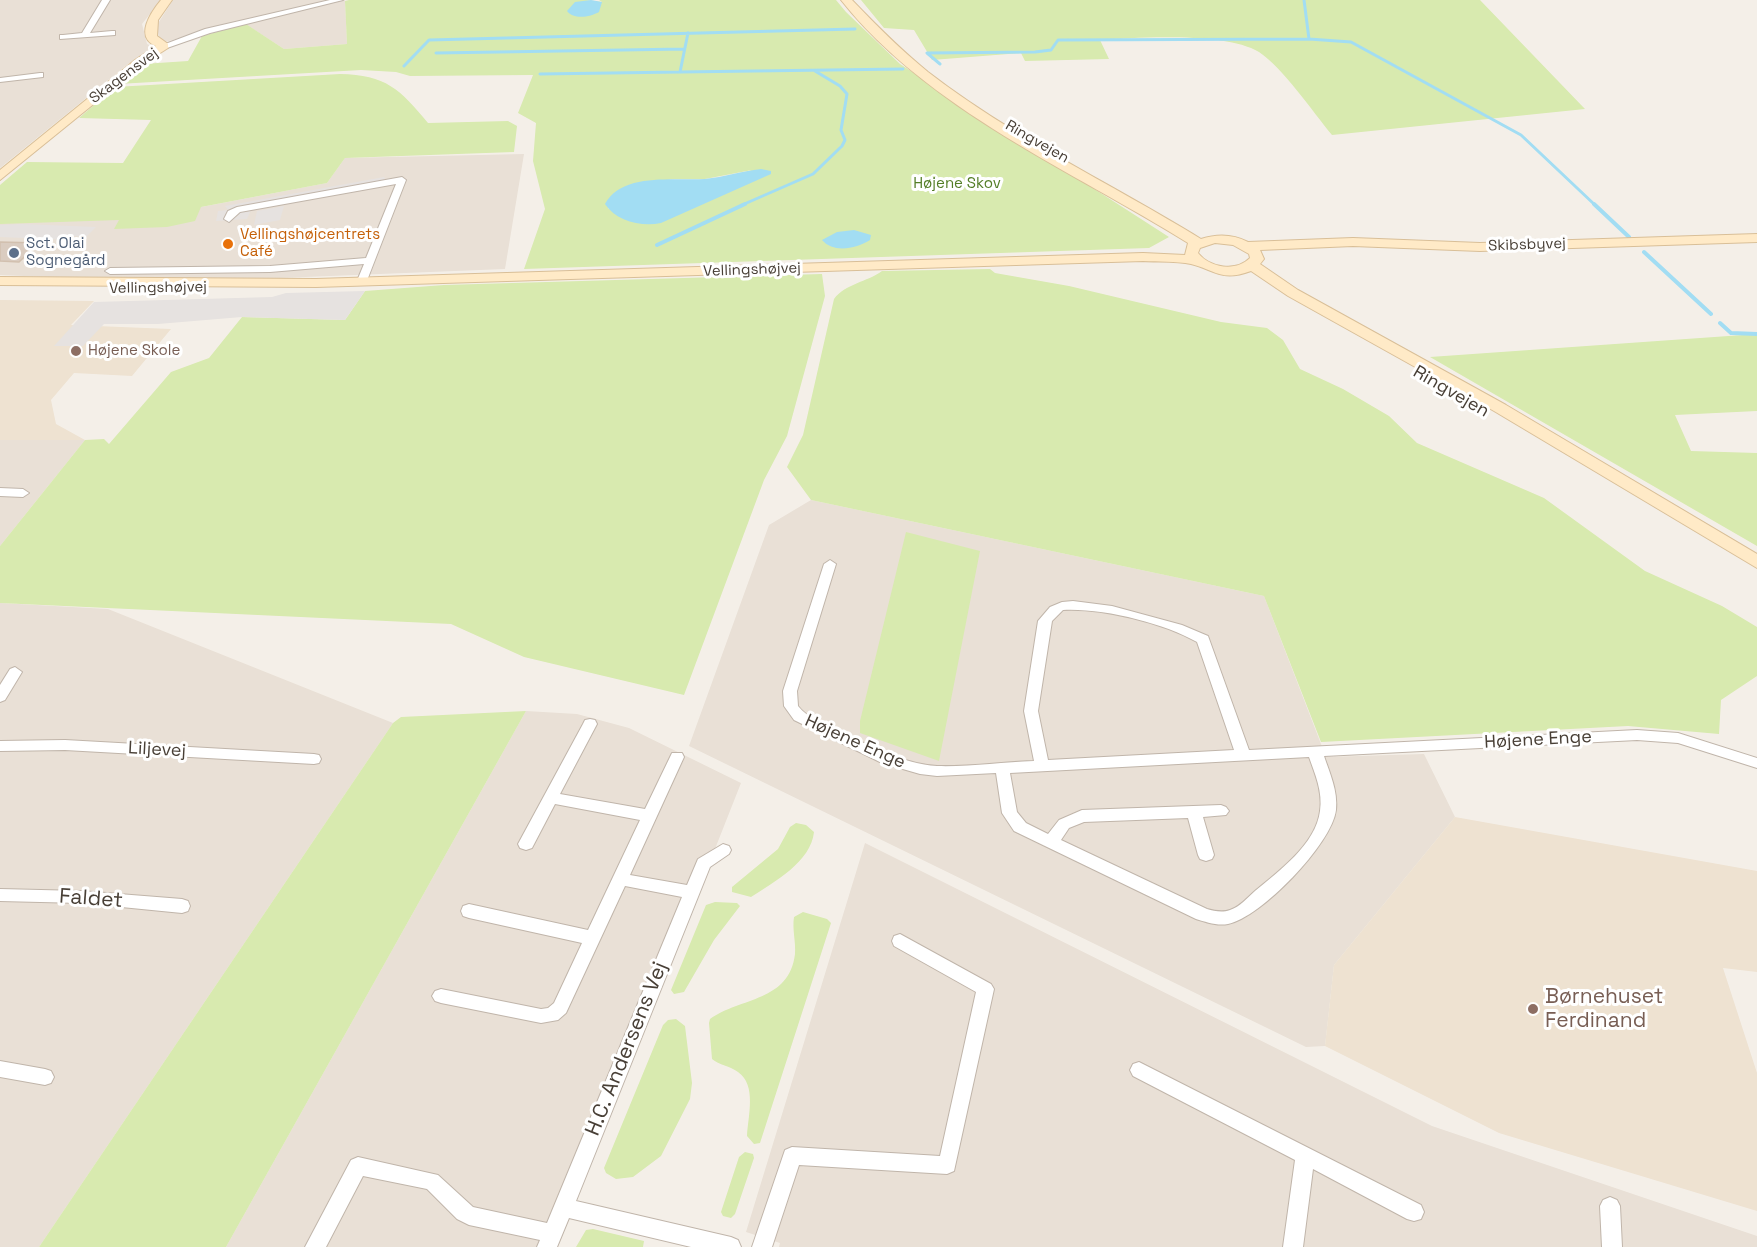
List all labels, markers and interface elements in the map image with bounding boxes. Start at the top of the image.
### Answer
street label: Skagensvej [86,44,162,108]
street label: Ringvejen [1002,117,1072,167]
park label: Højene Skov [913,175,1001,193]
place label: Vellingshøjcentrets Café [240,226,380,261]
place label: Sct. Olai Sognegård [26,235,105,270]
street label: Skibsbyvej [1488,235,1566,255]
marker: Vellingshøjcentrets Café [221,237,235,251]
marker: Sct. Olai Sognegård [7,246,21,260]
street label: Vellingshøjvej [703,259,801,281]
street label: Vellingshøjvej [109,278,207,298]
place label: Højene Skole [88,342,180,360]
marker: Højene Skole [69,344,83,358]
street label: Ringvejen [1409,362,1493,422]
street label: Højene Enge [801,710,909,774]
street label: Højene Enge [1484,726,1592,754]
street label: Liljevej [128,738,186,762]
street label: Faldet [58,884,124,914]
street label: H.C. Andersens Vej [581,958,673,1140]
place label: Børnehuset Ferdinand [1545,984,1663,1034]
marker: Børnehuset Ferdinand [1526,1002,1540,1016]

